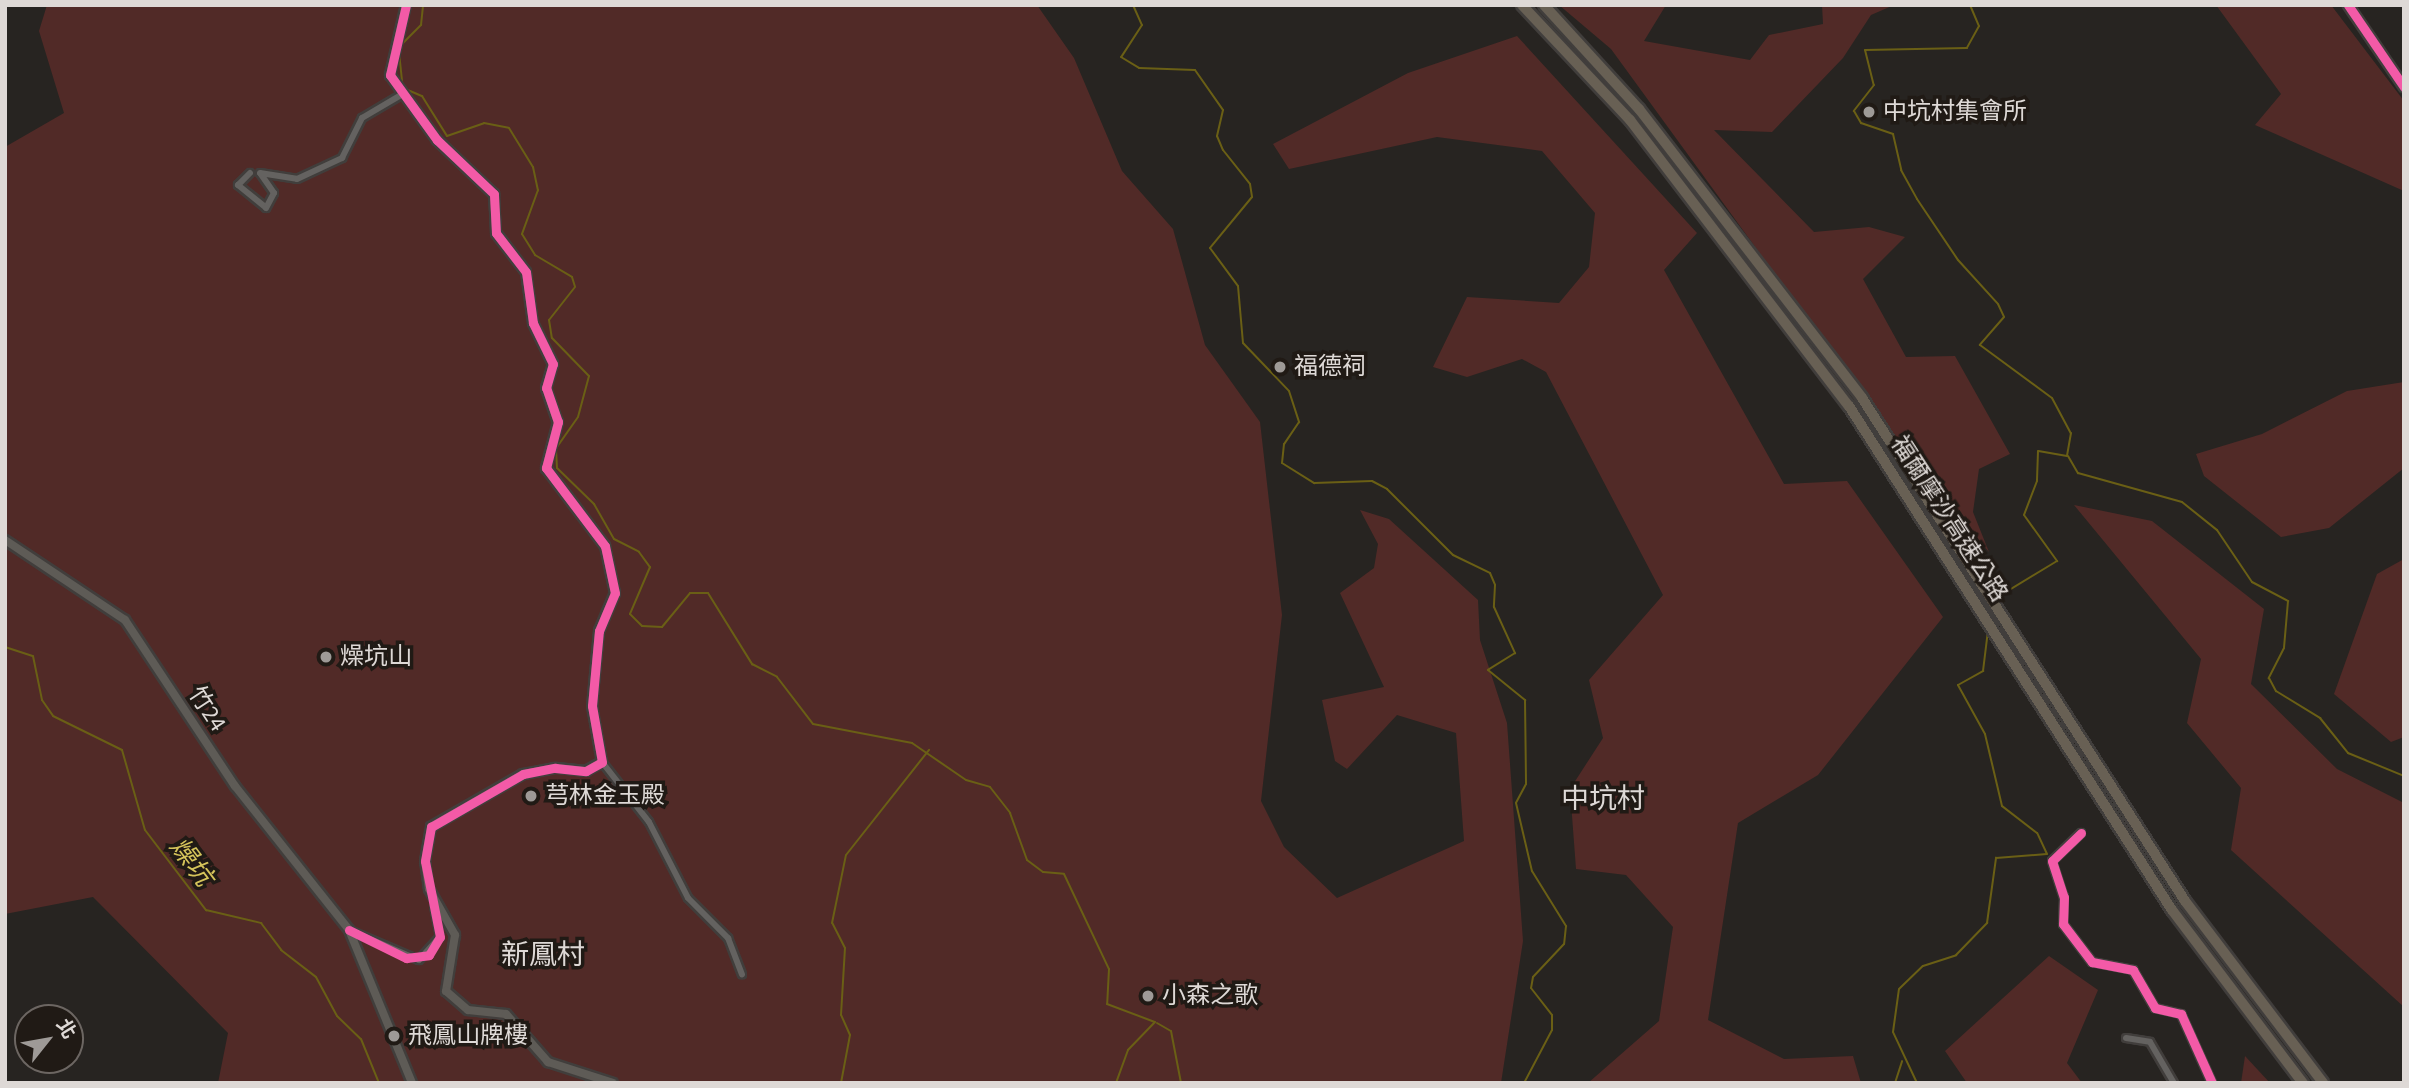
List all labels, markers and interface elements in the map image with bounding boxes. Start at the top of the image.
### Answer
place label: 中坑村集會所 [1883,98,2027,126]
marker: 中坑村集會所 [1861,104,1877,120]
place label: 福德祠 [1294,353,1366,381]
marker: 福德祠 [1272,359,1288,375]
street label: 福爾摩沙高速公路 [1885,431,2013,607]
place label: 燥坑山 [340,643,412,671]
marker: 燥坑山 [318,649,334,665]
street label: 竹24 [182,681,232,737]
place label: 芎林金玉殿 [545,782,665,810]
district label: 中坑村 [1561,782,1645,816]
marker: 芎林金玉殿 [523,788,539,804]
water label: 燥坑 [163,832,219,892]
district label: 新鳳村 [501,938,585,972]
place label: 小森之歌 [1162,982,1258,1010]
marker: 小森之歌 [1140,988,1156,1004]
north arrow [14,1004,84,1074]
text: 北 [49,1014,82,1044]
place label: 飛鳳山牌樓 [408,1022,528,1050]
marker: 飛鳳山牌樓 [386,1028,402,1044]

